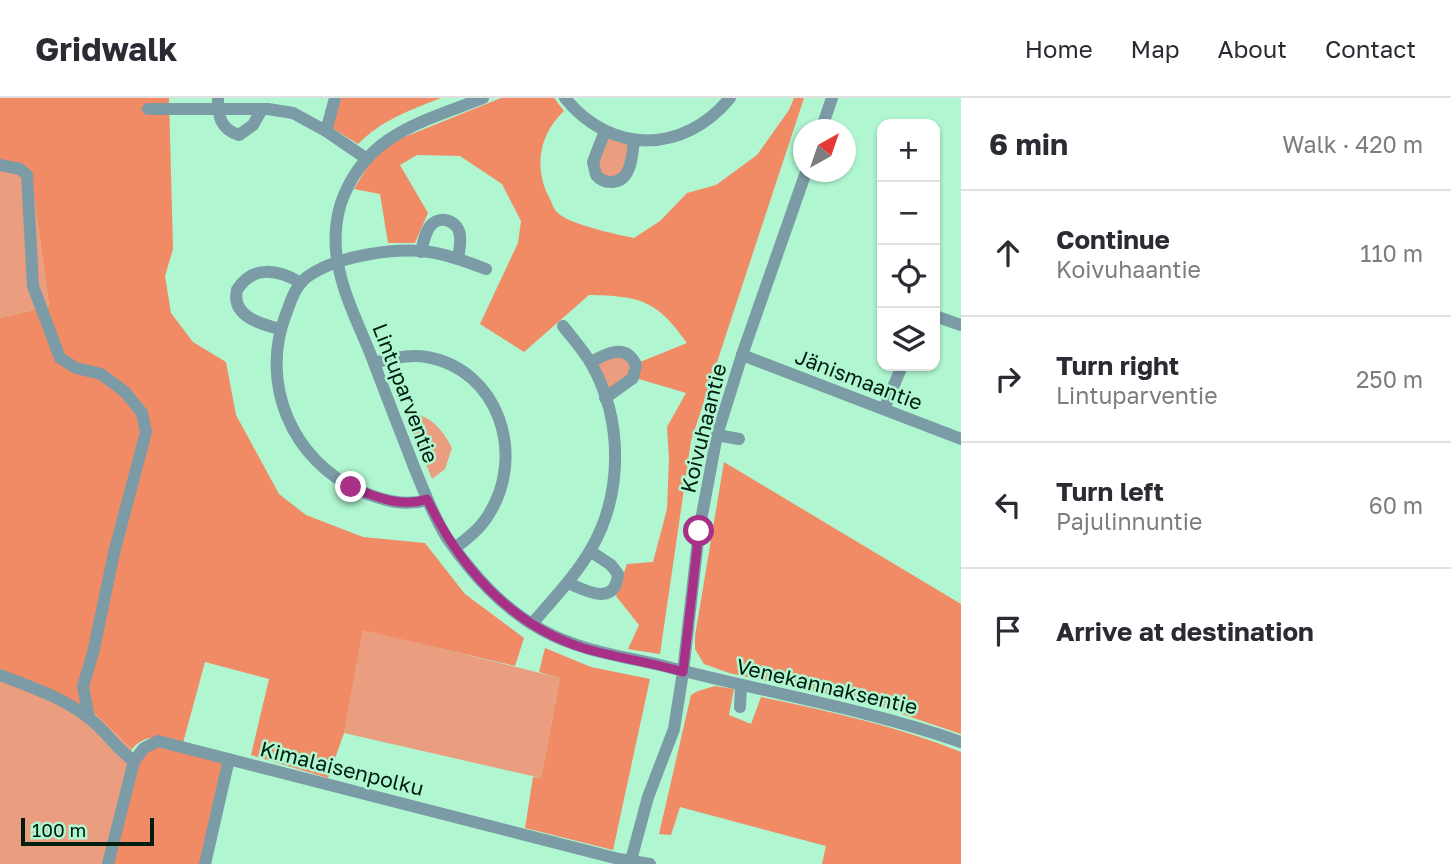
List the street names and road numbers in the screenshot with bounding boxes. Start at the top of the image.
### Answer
street label: Lintuparventie [367,320,445,466]
street label: Jänismaantie [792,343,926,415]
street label: Koivuhaantie [674,361,732,495]
street label: Venekannaksentie [734,652,920,720]
street label: Kimalaisenpolku [257,735,427,801]

